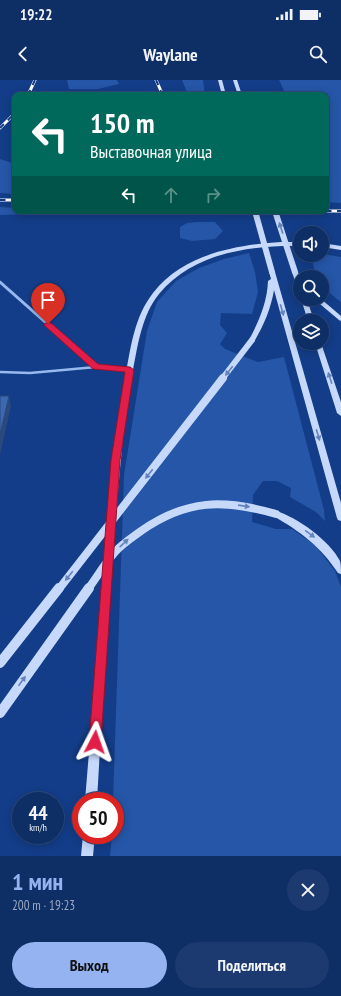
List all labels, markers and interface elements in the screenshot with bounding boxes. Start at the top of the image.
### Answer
text: 19:22 [20,5,52,24]
icon: back [12,43,34,65]
text: Waylane [143,43,198,66]
icon: search [307,43,329,65]
text: 150 m [90,104,154,141]
icon: left [24,108,76,160]
text: Выставочная улица [90,140,212,163]
icon: left [118,184,140,206]
icon: ahead [160,184,182,206]
icon: right [202,184,224,206]
one-way arrow [278,222,284,234]
map controls [293,226,329,350]
button: sound [293,226,329,262]
button: search [293,270,329,306]
pin [31,283,65,324]
icon: arrive [37,289,59,311]
one-way arrow [279,304,285,316]
button: layers [293,314,329,350]
one-way arrow [224,365,233,376]
one-way arrow [326,372,332,384]
one-way arrow [315,429,321,441]
one-way arrow [145,468,154,479]
one-way arrow [238,503,250,509]
one-way arrow [305,530,315,538]
one-way arrow [120,539,129,548]
one-way arrow [65,571,74,582]
one-way arrow [18,676,26,686]
position arrow [74,721,116,763]
speed limit sign: 50 [72,792,124,844]
text: 44 [28,800,48,826]
text: km/h [29,821,47,834]
text: 1 мин [12,866,63,897]
button: close [287,869,329,911]
text: 200 m · 19:23 [12,897,75,914]
button: Выход [12,942,167,988]
button: Поделиться [175,942,329,988]

